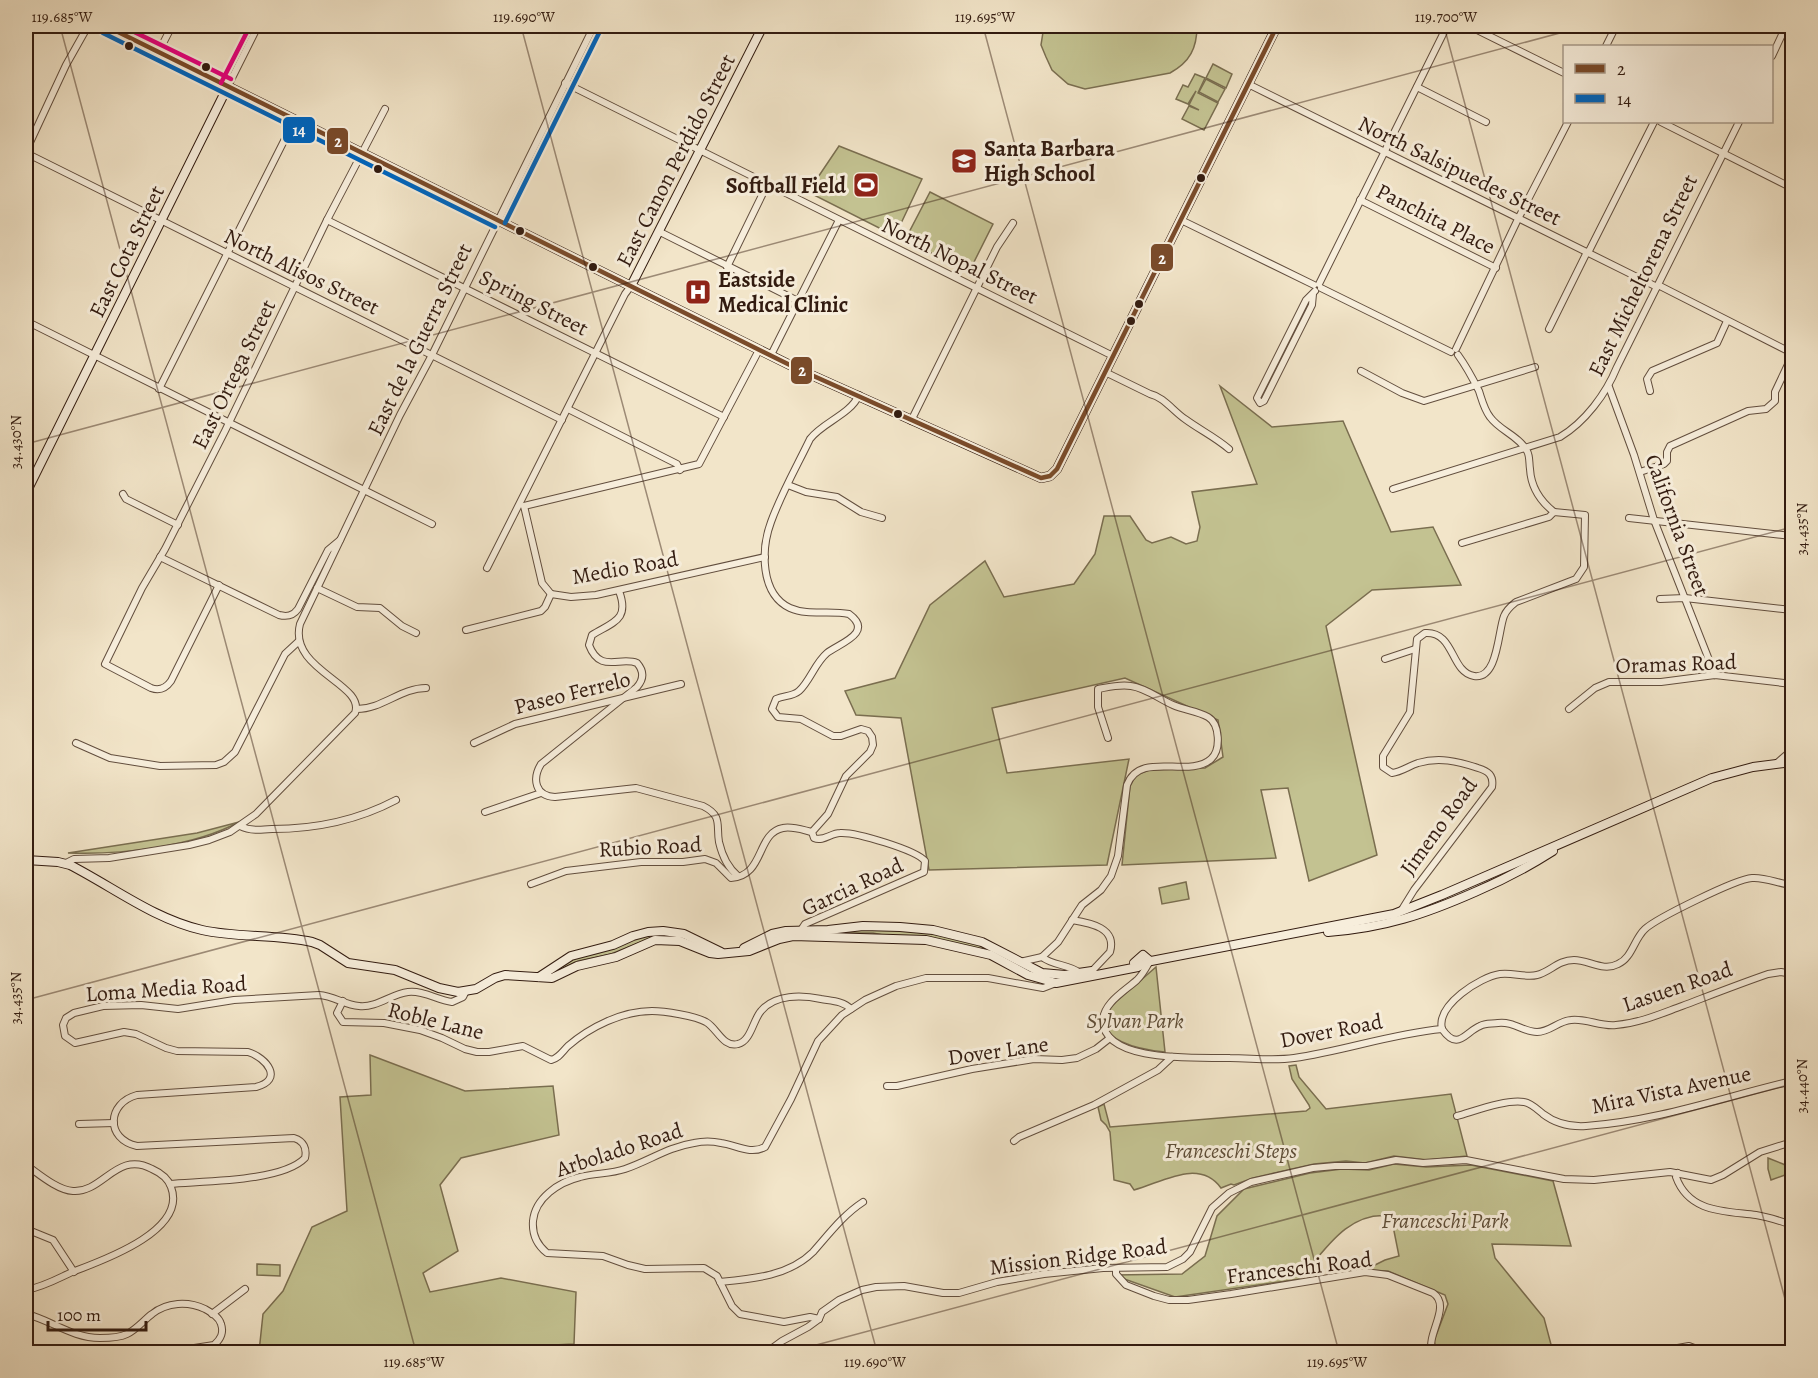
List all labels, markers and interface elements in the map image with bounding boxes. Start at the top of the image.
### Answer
text: 119.685°W [32,7,92,27]
text: 119.690°W [493,7,555,27]
text: 119.695°W [955,7,1015,27]
text: 119.700°W [1415,7,1477,27]
unlabelled marker [123,40,135,52]
legend [1563,45,1773,123]
street label: East Canon Perdido Street [609,49,743,272]
text: 2 [1617,57,1626,81]
unlabelled marker [200,61,212,73]
text: 14 [1617,87,1631,111]
street label: North Salsipuedes Street [1353,109,1566,233]
line badge: 14 [282,116,316,144]
text: 14 [292,120,306,142]
line badge: 2 [326,127,349,155]
text: 2 [334,131,342,153]
place label: Santa Barbara High School [984,134,1115,189]
school or university icon: Santa Barbara High School [949,146,979,176]
unlabelled marker [372,163,384,175]
street label: East Micheltorena Street [1581,169,1705,381]
sports icon: Softball Field [851,170,881,200]
place label: Softball Field [726,171,846,201]
unlabelled marker [1195,172,1207,184]
street label: Panchita Place [1371,176,1500,262]
street label: East Cota Street [82,180,172,323]
street label: North Nopal Street [877,210,1043,312]
street label: North Alisos Street [219,221,384,322]
unlabelled marker [514,225,526,237]
street label: East de la Guerra Street [360,238,480,441]
line badge: 2 [1150,243,1174,272]
text: 2 [1158,248,1166,270]
unlabelled marker [587,261,599,273]
street label: Spring Street [474,262,594,343]
place label: Eastside Medical Clinic [718,265,848,320]
hospital icon: Eastside Medical Clinic [683,277,713,307]
street label: East Ortega Street [185,294,283,454]
unlabelled marker [1133,298,1145,310]
unlabelled marker [1125,315,1137,327]
line badge: 2 [790,356,813,385]
text: 2 [798,360,806,382]
unlabelled marker [892,408,904,420]
text: 34.430°N [6,415,26,469]
street label: California Street [1638,450,1717,600]
text: 34.435°N [1792,503,1812,555]
street label: Medio Road [570,544,681,592]
street label: Oramas Road [1615,647,1737,681]
street label: Paseo Ferrelo [511,664,634,722]
street label: Jimeno Road [1393,771,1485,882]
street label: Rubio Road [598,829,703,865]
street label: Garcia Road [797,850,908,924]
street label: Lasuen Road [1618,954,1736,1020]
street label: Loma Media Road [84,968,248,1010]
text: 34.435°N [6,972,26,1024]
street label: Roble Lane [385,995,487,1047]
park label: Sylvan Park [1086,1006,1184,1036]
street label: Dover Road [1277,1006,1385,1056]
street label: Dover Lane [946,1029,1050,1073]
street label: Mira Vista Avenue [1589,1058,1754,1122]
text: 34.440°N [1792,1059,1812,1113]
street label: Arbolado Road [551,1115,687,1185]
park label: Franceschi Steps [1165,1136,1298,1166]
park label: Franceschi Park [1381,1206,1509,1236]
street label: Mission Ridge Road [988,1231,1169,1283]
street label: Franceschi Road [1225,1244,1374,1292]
scale bar [48,1294,146,1332]
text: 100 m [57,1303,101,1327]
text: 119.685°W [384,1352,444,1372]
text: 119.690°W [844,1352,906,1372]
text: 119.695°W [1307,1352,1367,1372]

